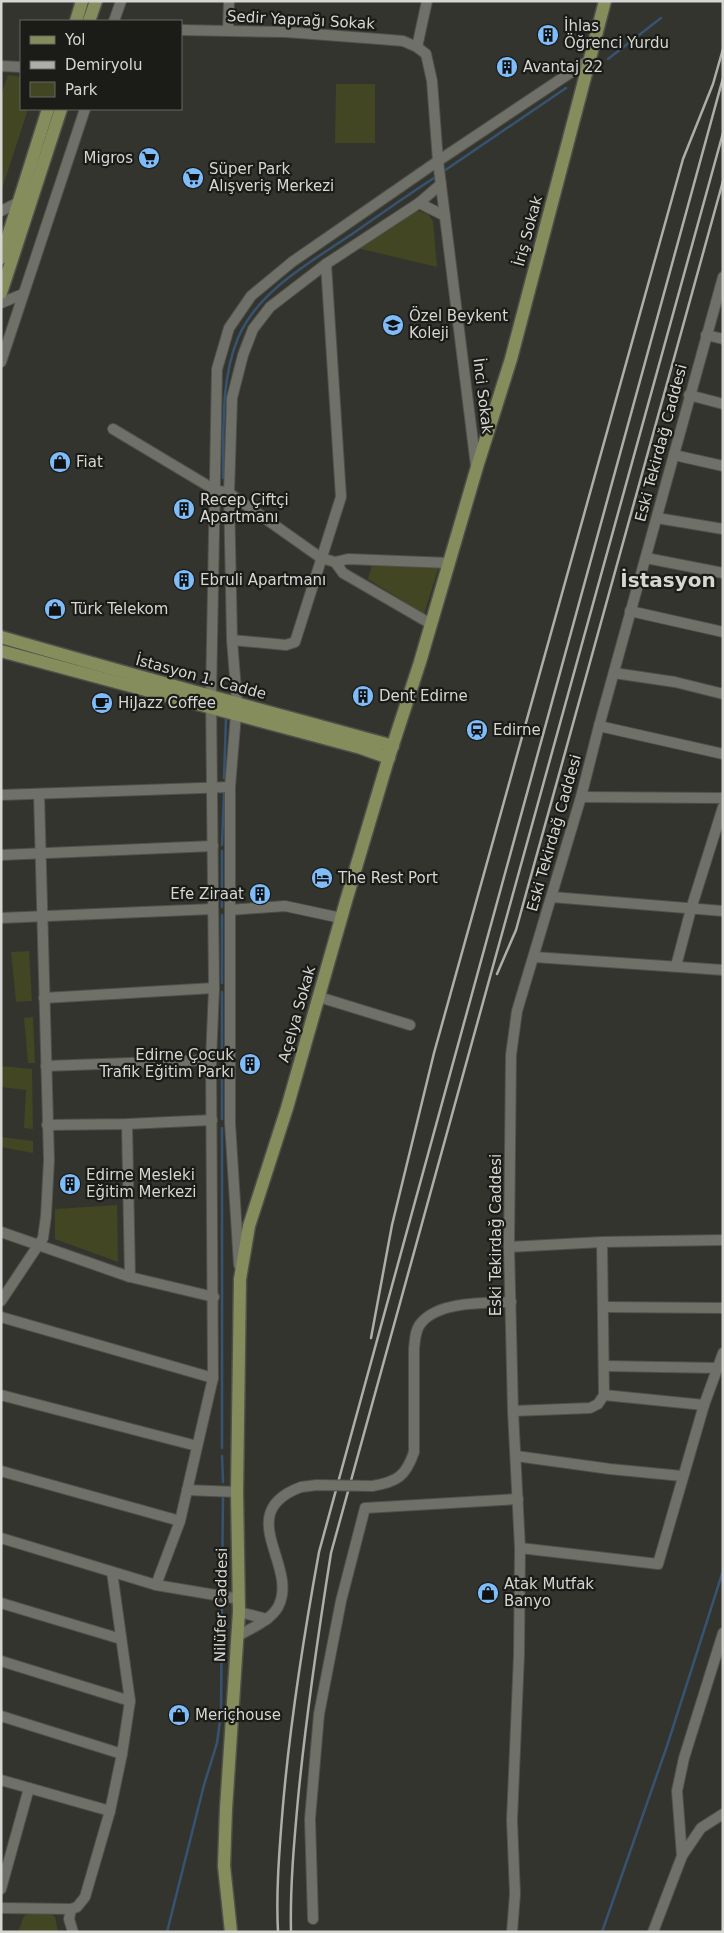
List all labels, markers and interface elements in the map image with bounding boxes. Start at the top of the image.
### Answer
street label: Sedir Yaprağı Sokak [227,7,376,33]
place label: İhlas Öğrenci Yurdu [564,16,669,52]
legend [20,20,182,110]
building icon: İhlas Öğrenci Yurdu [536,23,560,47]
text: Yol [64,31,86,49]
building icon: Avantaj 22 [495,55,519,79]
text: Demiryolu [65,56,142,74]
place label: Avantaj 22 [523,58,603,76]
text: Park [65,81,98,99]
supermarket icon: Migros [137,146,161,170]
place label: Migros [84,149,133,167]
place label: Süper Park Alışveriş Merkezi [209,160,334,195]
supermarket icon: Süper Park Alışveriş Merkezi [181,166,205,190]
street label: İriş Sokak [509,193,546,268]
place label: Özel Beykent Koleji [409,306,508,342]
school or university icon: Özel Beykent Koleji [381,313,405,337]
street label: İnci Sokak [469,357,498,435]
street label: Eski Tekirdağ Caddesi [631,362,691,524]
shop icon: Fiat [48,450,72,474]
place label: Fiat [76,453,103,471]
place label: Recep Çiftçi Apartmanı [200,491,289,526]
building icon: Recep Çiftçi Apartmanı [172,497,196,521]
building icon: Ebruli Apartmanı [172,568,196,592]
district label: İstasyon [620,568,716,592]
place label: Ebruli Apartmanı [200,571,326,589]
shop icon: Türk Telekom [43,597,67,621]
place label: Türk Telekom [70,600,168,618]
street label: İstasyon 1. Cadde [134,650,269,703]
building icon: Dent Edirne [351,684,375,708]
place label: Dent Edirne [379,687,468,705]
cafe icon: HiJazz Coffee [90,691,114,715]
place label: HiJazz Coffee [118,694,216,712]
station icon: Edirne [465,718,489,742]
place label: Edirne [493,721,541,739]
street label: Eski Tekirdağ Caddesi [523,752,585,914]
hotel icon: The Rest Port [310,866,334,890]
place label: The Rest Port [337,869,438,887]
building icon: Efe Ziraat [248,882,272,906]
place label: Efe Ziraat [170,885,244,903]
street label: Açelya Sokak [275,963,319,1064]
place label: Edirne Çocuk Trafik Eğitim Parkı [99,1046,234,1081]
building icon: Edirne Çocuk Trafik Eğitim Parkı [238,1052,262,1076]
street label: Eski Tekirdağ Caddesi [487,1154,505,1316]
place label: Edirne Mesleki Eğitim Merkezi [86,1166,196,1201]
building icon: Edirne Mesleki Eğitim Merkezi [58,1172,82,1196]
street label: Nilüfer Caddesi [211,1548,231,1662]
place label: Atak Mutfak Banyo [504,1575,594,1610]
shop icon: Atak Mutfak Banyo [476,1581,500,1605]
shop icon: Meriçhouse [167,1703,191,1727]
place label: Meriçhouse [195,1706,281,1724]

